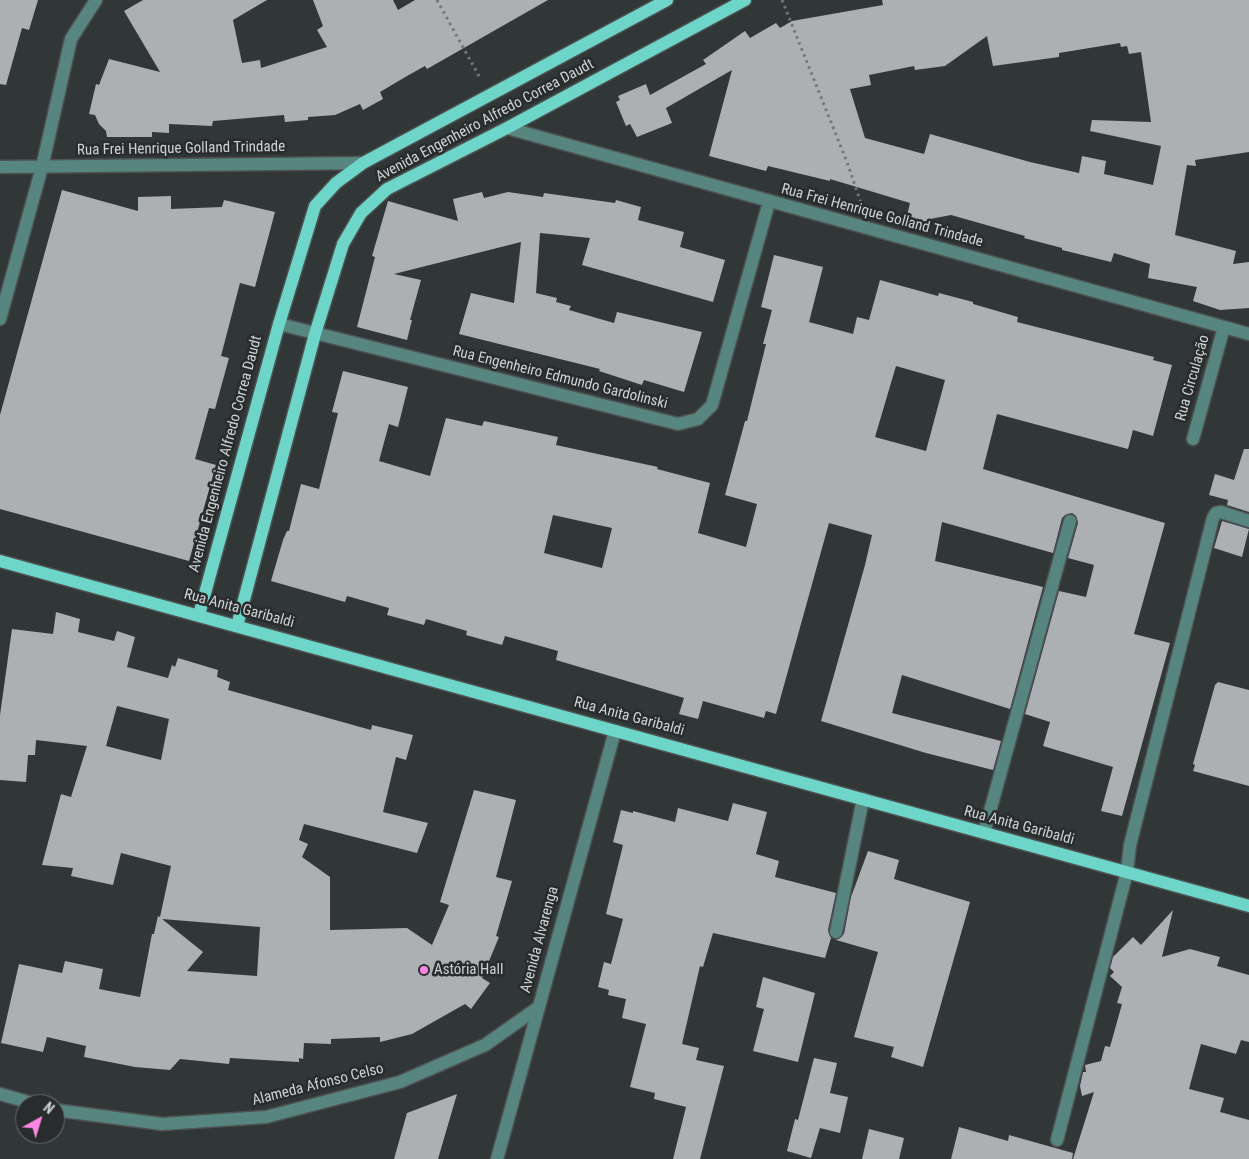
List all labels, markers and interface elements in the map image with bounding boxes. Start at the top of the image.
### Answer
street label: Avenida Engenheiro Alfredo Correa Daudt [373,56,597,186]
street label: Rua Frei Henrique Golland Trindade [77,138,285,160]
street label: Rua Frei Henrique Golland Trindade [779,180,985,252]
street label: Rua Circulação [1172,333,1214,423]
street label: Avenida Engenheiro Alfredo Correa Daudt [186,334,266,574]
street label: Rua Engenheiro Edmundo Gardolinski [451,343,669,413]
street label: Rua Anita Garibaldi [182,586,296,632]
street label: Rua Anita Garibaldi [572,694,686,740]
street label: Rua Anita Garibaldi [962,803,1076,849]
street label: Avenida Alvarenga [517,885,563,995]
place label: Astória Hall [434,961,503,979]
marker: Astória Hall [418,964,430,976]
street label: Alameda Afonso Celso [250,1060,386,1110]
north arrow [15,1094,65,1144]
text: N [40,1099,57,1117]

